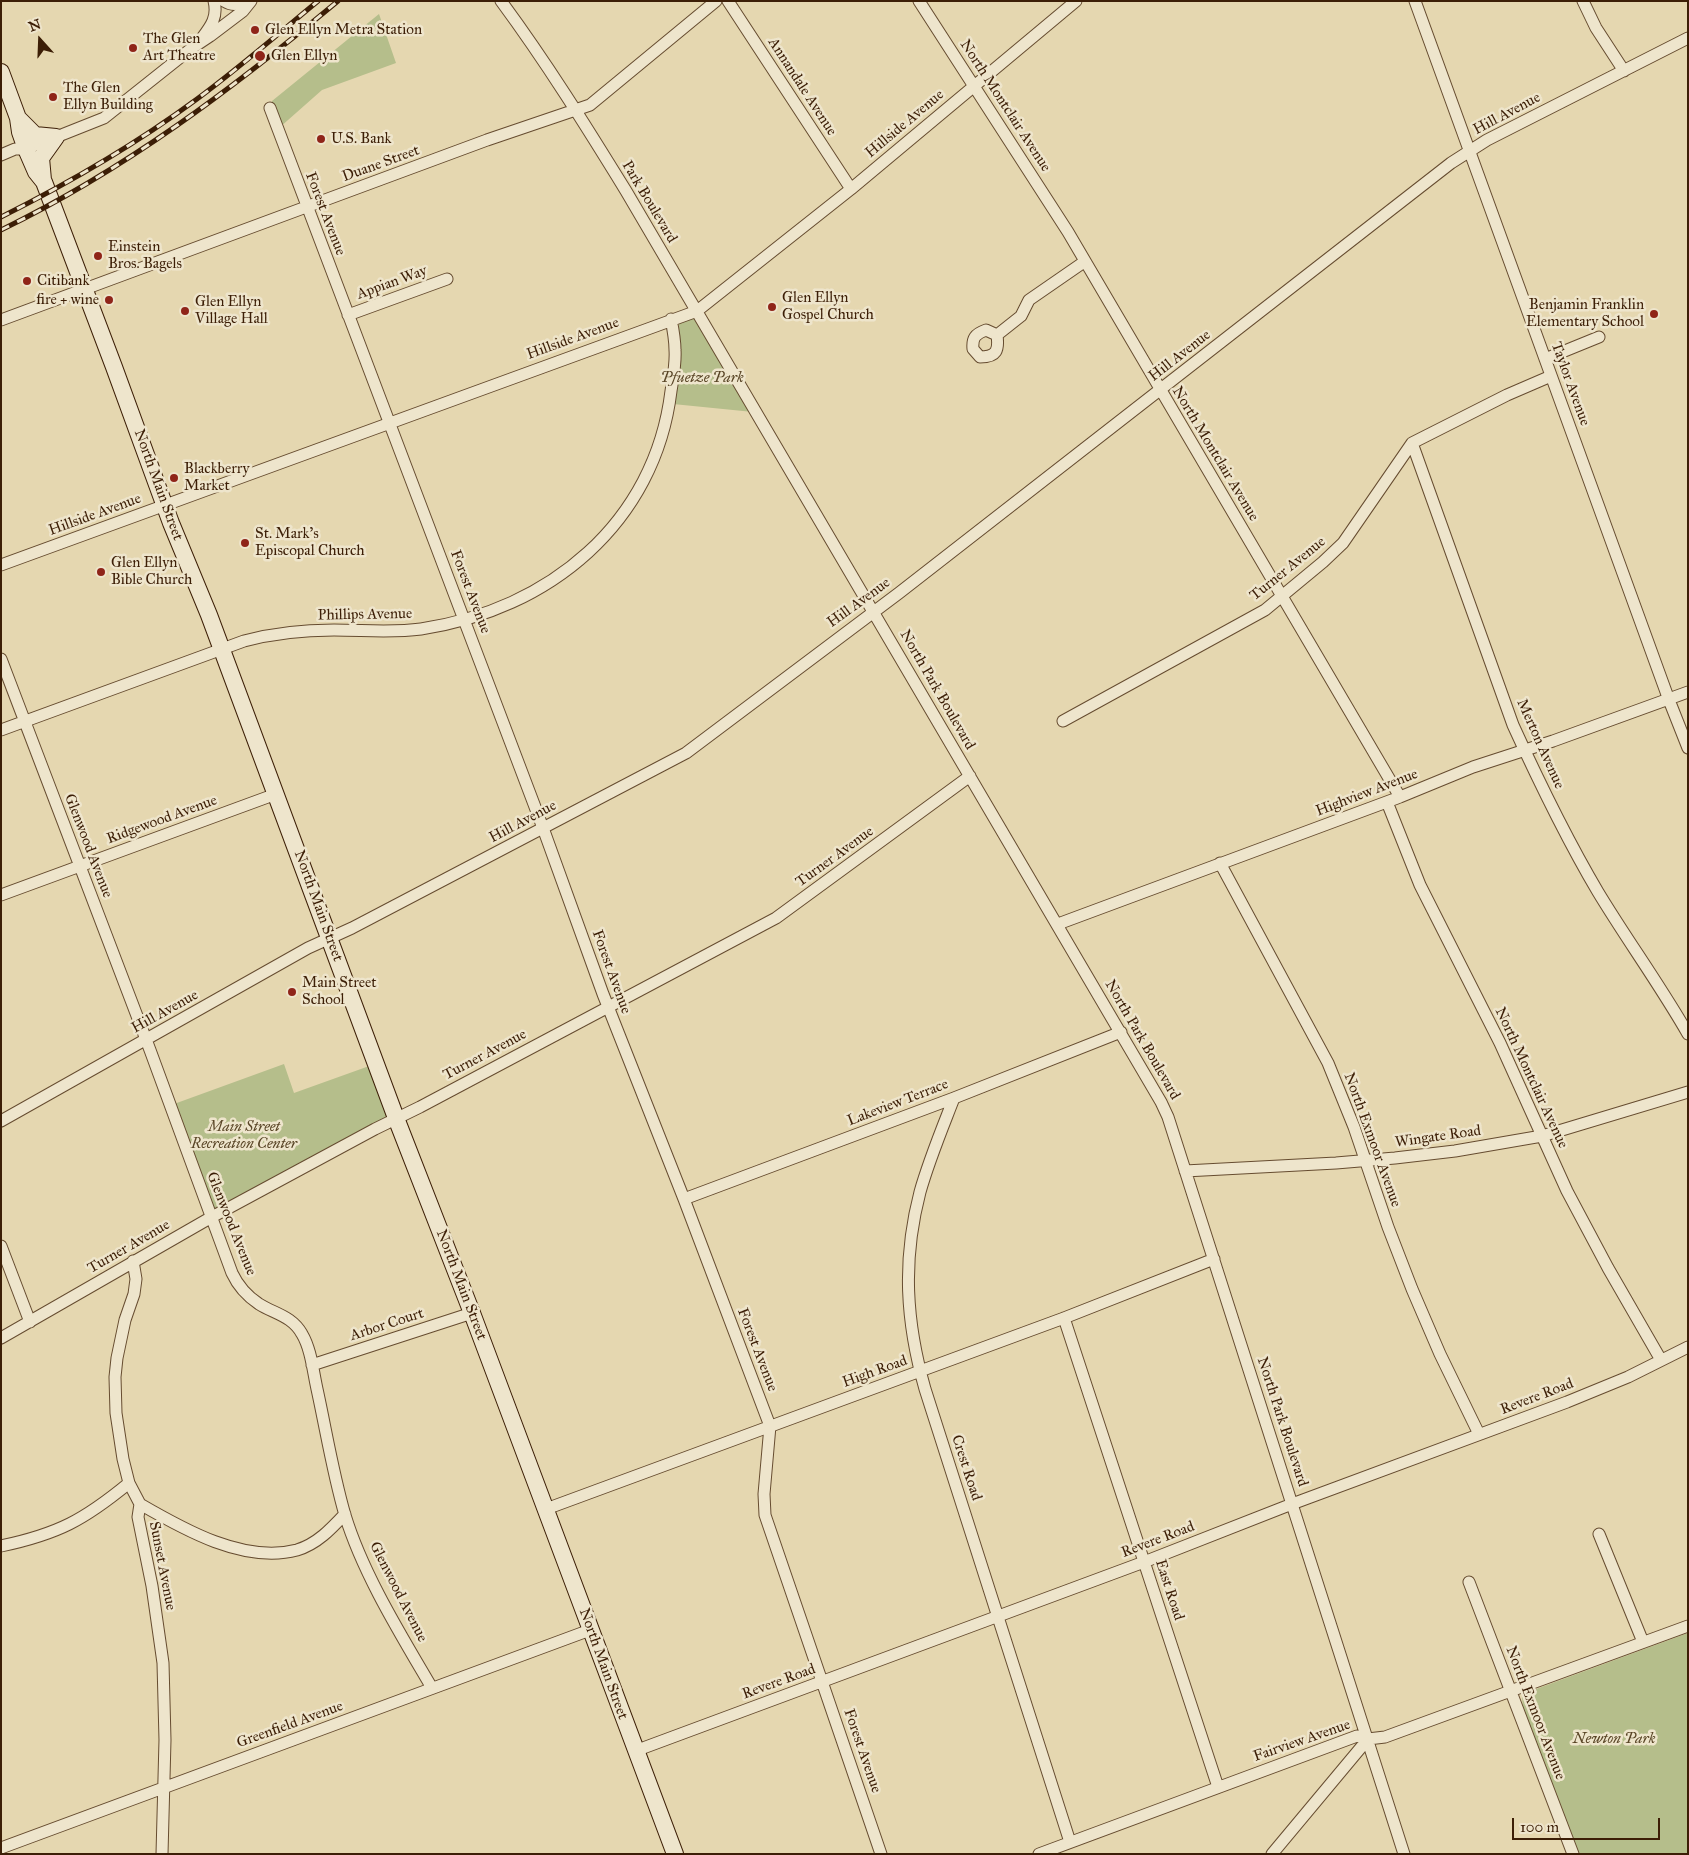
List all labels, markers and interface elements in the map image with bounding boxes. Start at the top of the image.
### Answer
north arrow [15,15,65,65]
text: N [26,15,43,35]
place label: Glen Ellyn Metra Station [265,21,422,39]
marker: Glen Ellyn Metra Station [249,24,261,36]
place label: The Glen Art Theatre [143,30,216,65]
street label: Annandale Avenue [764,35,840,139]
street label: North Montclair Avenue [956,37,1054,175]
marker: The Glen Art Theatre [127,42,139,54]
place label: Glen Ellyn [271,47,337,65]
marker: Glen Ellyn [253,49,267,63]
place label: The Glen Ellyn Building [63,79,153,114]
street label: Hillside Avenue [862,86,948,162]
street label: Hill Avenue [1470,89,1544,139]
marker: The Glen Ellyn Building [47,91,59,103]
place label: U.S. Bank [331,130,392,148]
marker: U.S. Bank [315,133,327,145]
street label: Duane Street [340,142,422,186]
street label: Park Boulevard [617,158,681,246]
street label: Forest Avenue [301,170,349,258]
place label: Einstein Bros. Bagels [108,238,182,273]
marker: Einstein Bros. Bagels [92,250,104,262]
street label: Appian Way [354,262,430,304]
place label: Citibank [37,272,89,290]
marker: Citibank [21,275,33,287]
place label: Glen Ellyn Gospel Church [782,289,874,324]
place label: fire + wine [36,291,99,309]
place label: Glen Ellyn Village Hall [195,293,268,328]
marker: fire + wine [103,294,115,306]
place label: Benjamin Franklin Elementary School [1526,296,1644,331]
marker: Glen Ellyn Gospel Church [766,301,778,313]
marker: Glen Ellyn Village Hall [179,305,191,317]
marker: Benjamin Franklin Elementary School [1648,308,1660,320]
street label: Hillside Avenue [524,314,622,364]
street label: Hill Avenue [1146,326,1214,386]
street label: Taylor Avenue [1546,340,1594,428]
park label: Pfuetze Park [660,369,744,387]
street label: North Montclair Avenue [1168,384,1262,524]
street label: North Main Street [130,427,186,543]
place label: Blackberry Market [184,460,249,495]
marker: Blackberry Market [168,472,180,484]
street label: Hillside Avenue [46,490,144,540]
place label: St. Mark's Episcopal Church [255,525,365,560]
street label: Turner Avenue [1247,533,1329,605]
marker: St. Mark's Episcopal Church [239,537,251,549]
street label: Forest Avenue [446,548,494,636]
place label: Glen Ellyn Bible Church [111,554,192,589]
marker: Glen Ellyn Bible Church [95,566,107,578]
street label: Hill Avenue [824,574,894,632]
street label: Phillips Avenue [318,605,412,625]
street label: North Park Boulevard [895,627,979,753]
street label: Merton Avenue [1512,696,1568,792]
street label: Highview Avenue [1313,765,1421,821]
street label: Glenwood Avenue [60,791,116,901]
street label: Ridgewood Avenue [104,792,220,848]
street label: Hill Avenue [486,797,560,847]
street label: Turner Avenue [793,823,877,891]
street label: North Main Street [290,848,346,964]
street label: Forest Avenue [588,928,634,1016]
place label: Main Street School [302,974,377,1009]
street label: North Park Boulevard [1100,977,1184,1103]
street label: Hill Avenue [129,986,201,1038]
marker: Main Street School [286,986,298,998]
street label: North Montclair Avenue [1490,1005,1572,1151]
street label: Turner Avenue [440,1025,530,1085]
street label: North Exmoor Avenue [1339,1070,1405,1210]
street label: Lakeview Terrace [845,1076,951,1130]
park label: Main Street Recreation Center [191,1118,297,1153]
street label: Wingate Road [1394,1122,1482,1152]
street label: Glenwood Avenue [202,1170,260,1278]
street label: Turner Avenue [85,1216,173,1278]
street label: North Main Street [432,1227,490,1343]
street label: Arbor Court [348,1305,426,1345]
street label: Forest Avenue [733,1306,781,1394]
street label: High Road [840,1352,910,1392]
street label: North Park Boulevard [1253,1355,1311,1489]
street label: Revere Road [1498,1375,1576,1419]
street label: Crest Road [947,1433,985,1503]
street label: Revere Road [1119,1518,1197,1562]
street label: Sunset Avenue [145,1520,179,1612]
street label: Glenwood Avenue [365,1539,431,1645]
street label: East Road [1151,1557,1187,1623]
street label: North Main Street [575,1606,631,1722]
street label: North Exmoor Avenue [1501,1644,1569,1782]
street label: Revere Road [740,1660,818,1704]
street label: Greenfield Avenue [234,1697,346,1753]
street label: Forest Avenue [839,1707,885,1795]
street label: Fairview Avenue [1251,1716,1353,1766]
park label: Newton Park [1573,1730,1655,1748]
scale bar [1514,1808,1662,1840]
text: 100 m [1520,1818,1559,1836]

